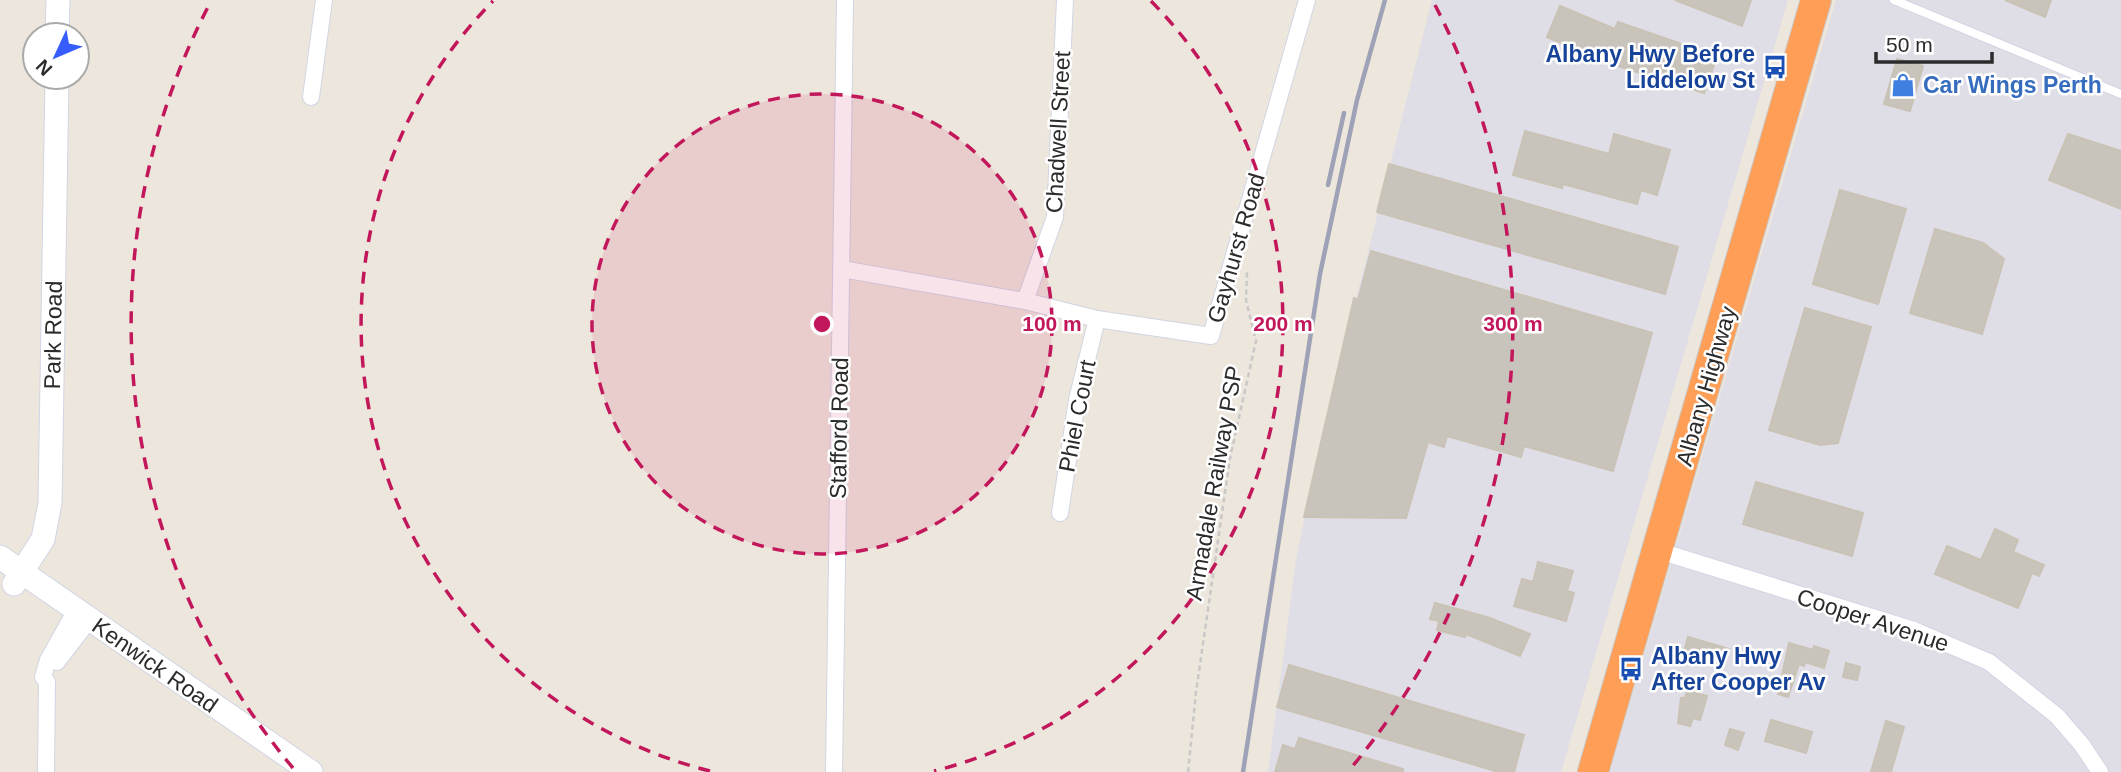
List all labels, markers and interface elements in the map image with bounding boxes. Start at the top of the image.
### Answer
north arrow [21,21,91,91]
scale bar [1876,21,1992,65]
text: 50 m [1886,33,1933,56]
place label: Albany Hwy Before Liddelow St [1545,41,1755,93]
street label: Chadwell Street [1041,50,1075,214]
bus stop icon: Albany Hwy Before Liddelow St [1761,53,1789,81]
text: N [32,55,56,80]
shop icon: Car Wings Perth [1889,71,1917,99]
place label: Car Wings Perth [1923,72,2102,98]
street label: Gayhurst Road [1202,170,1270,326]
street label: Park Road [39,280,67,390]
street label: Albany Highway [1671,303,1741,469]
centre of rings [810,312,834,336]
text: 100 m [1022,312,1082,335]
text: 200 m [1253,312,1313,335]
text: 300 m [1483,312,1543,335]
street label: Stafford Road [825,357,853,499]
street label: Phiel Court [1053,357,1101,474]
street label: Armadale Railway PSP [1181,364,1247,602]
street label: Cooper Avenue [1794,583,1952,657]
street label: Kenwick Road [87,612,223,718]
place label: Albany Hwy After Cooper Av [1651,643,1826,695]
bus stop icon: Albany Hwy After Cooper Av [1617,655,1645,683]

